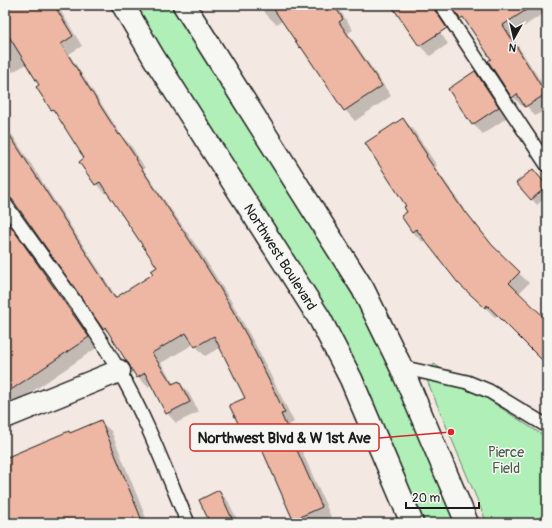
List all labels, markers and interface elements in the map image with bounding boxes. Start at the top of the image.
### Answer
north arrow [494,18,534,58]
text: N [508,40,517,54]
street label: Northwest Boulevard [240,200,321,313]
callout: Northwest Blvd & W 1st Ave [190,424,379,451]
text: Northwest Blvd & W 1st Ave [197,429,371,448]
park label: Pierce Field [488,444,524,477]
scale bar [406,484,479,510]
text: 20 m [412,491,441,506]

